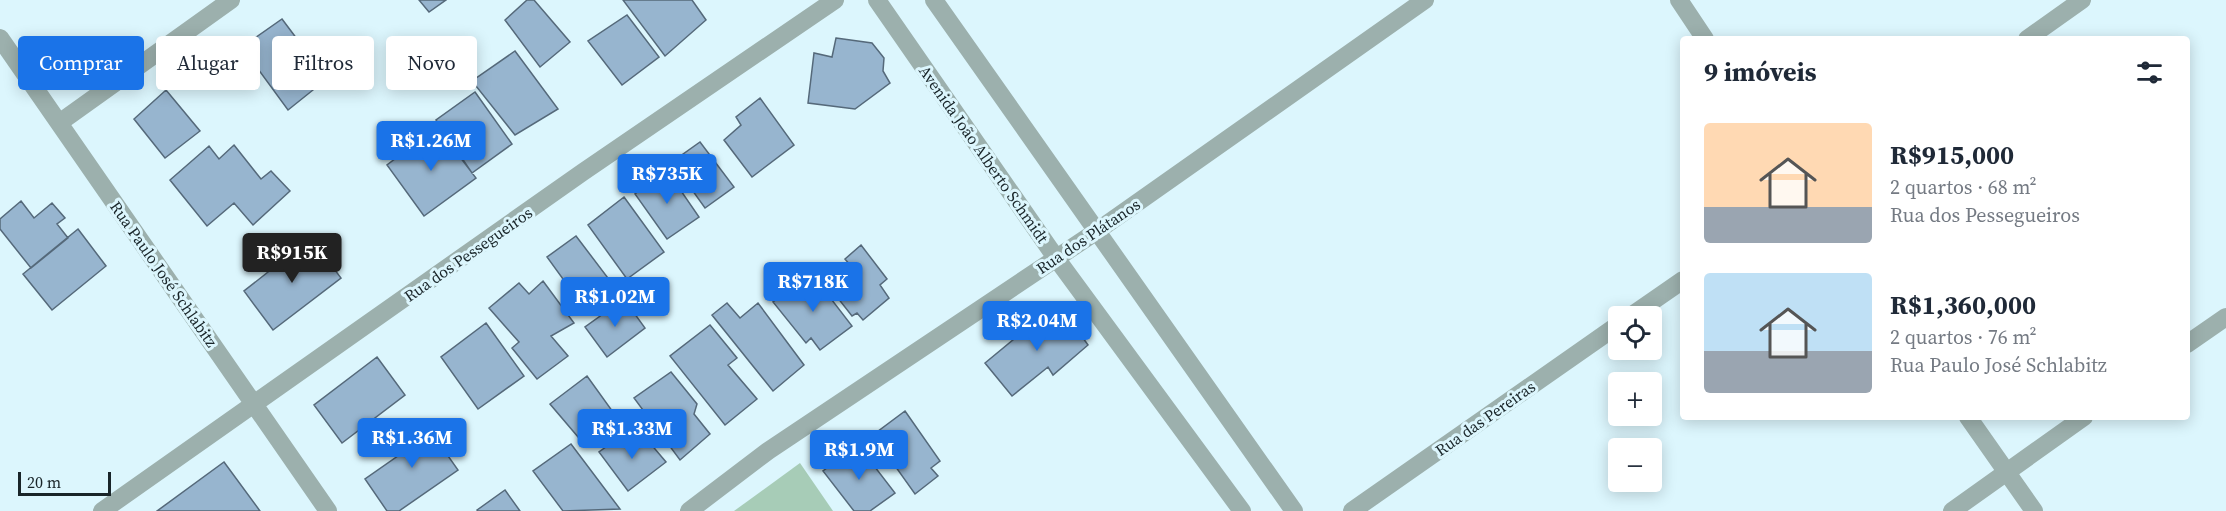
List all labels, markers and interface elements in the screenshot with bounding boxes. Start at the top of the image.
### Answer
chip: Comprar [18,36,144,90]
chip: Alugar [156,36,260,90]
chip: Filtros [272,36,374,90]
chip: Novo [386,36,477,90]
text: 9 imóveis [1704,54,1817,90]
icon: filters [2133,56,2166,89]
street label: Avenida João Alberto Schmidt [914,61,1054,248]
pin: R$1.26M [376,121,486,172]
text: R$1.26M [391,126,471,154]
text: R$915,000 [1890,137,2014,173]
icon: home [1752,147,1824,219]
pin: R$735K [618,154,716,205]
text: R$735K [632,159,702,187]
text: 2 quartos · 68 m² [1890,173,2037,201]
street label: Rua dos Plátanos [1032,193,1144,279]
street label: Rua Paulo José Schlabitz [105,197,223,351]
street label: Rua dos Pessegueiros [399,201,537,307]
text: Rua dos Pessegueiros [1890,201,2080,229]
pin: R$915K [243,233,341,284]
text: R$915K [257,238,327,266]
pin: R$718K [764,262,862,313]
text: R$718K [778,267,848,295]
pin: R$1.02M [560,277,670,328]
text: R$1.02M [575,282,655,310]
text: R$1,360,000 [1890,287,2036,323]
icon: home [1752,297,1824,369]
pin: R$2.04M [982,301,1092,352]
text: R$2.04M [997,306,1077,334]
map controls [1608,306,1662,492]
button: locate [1608,306,1662,360]
text: 2 quartos · 76 m² [1890,323,2037,351]
text: Rua Paulo José Schlabitz [1890,351,2107,379]
button: + [1608,372,1662,426]
street label: Rua das Pereiras [1431,375,1540,461]
pin: R$1.33M [577,409,687,460]
text: R$1.33M [592,414,672,442]
pin: R$1.36M [357,418,467,469]
text: R$1.36M [372,423,452,451]
pin: R$1.9M [810,430,908,481]
text: R$1.9M [824,435,894,463]
button: − [1608,438,1662,492]
scale bar [18,469,111,496]
text: 20 m [27,471,61,493]

